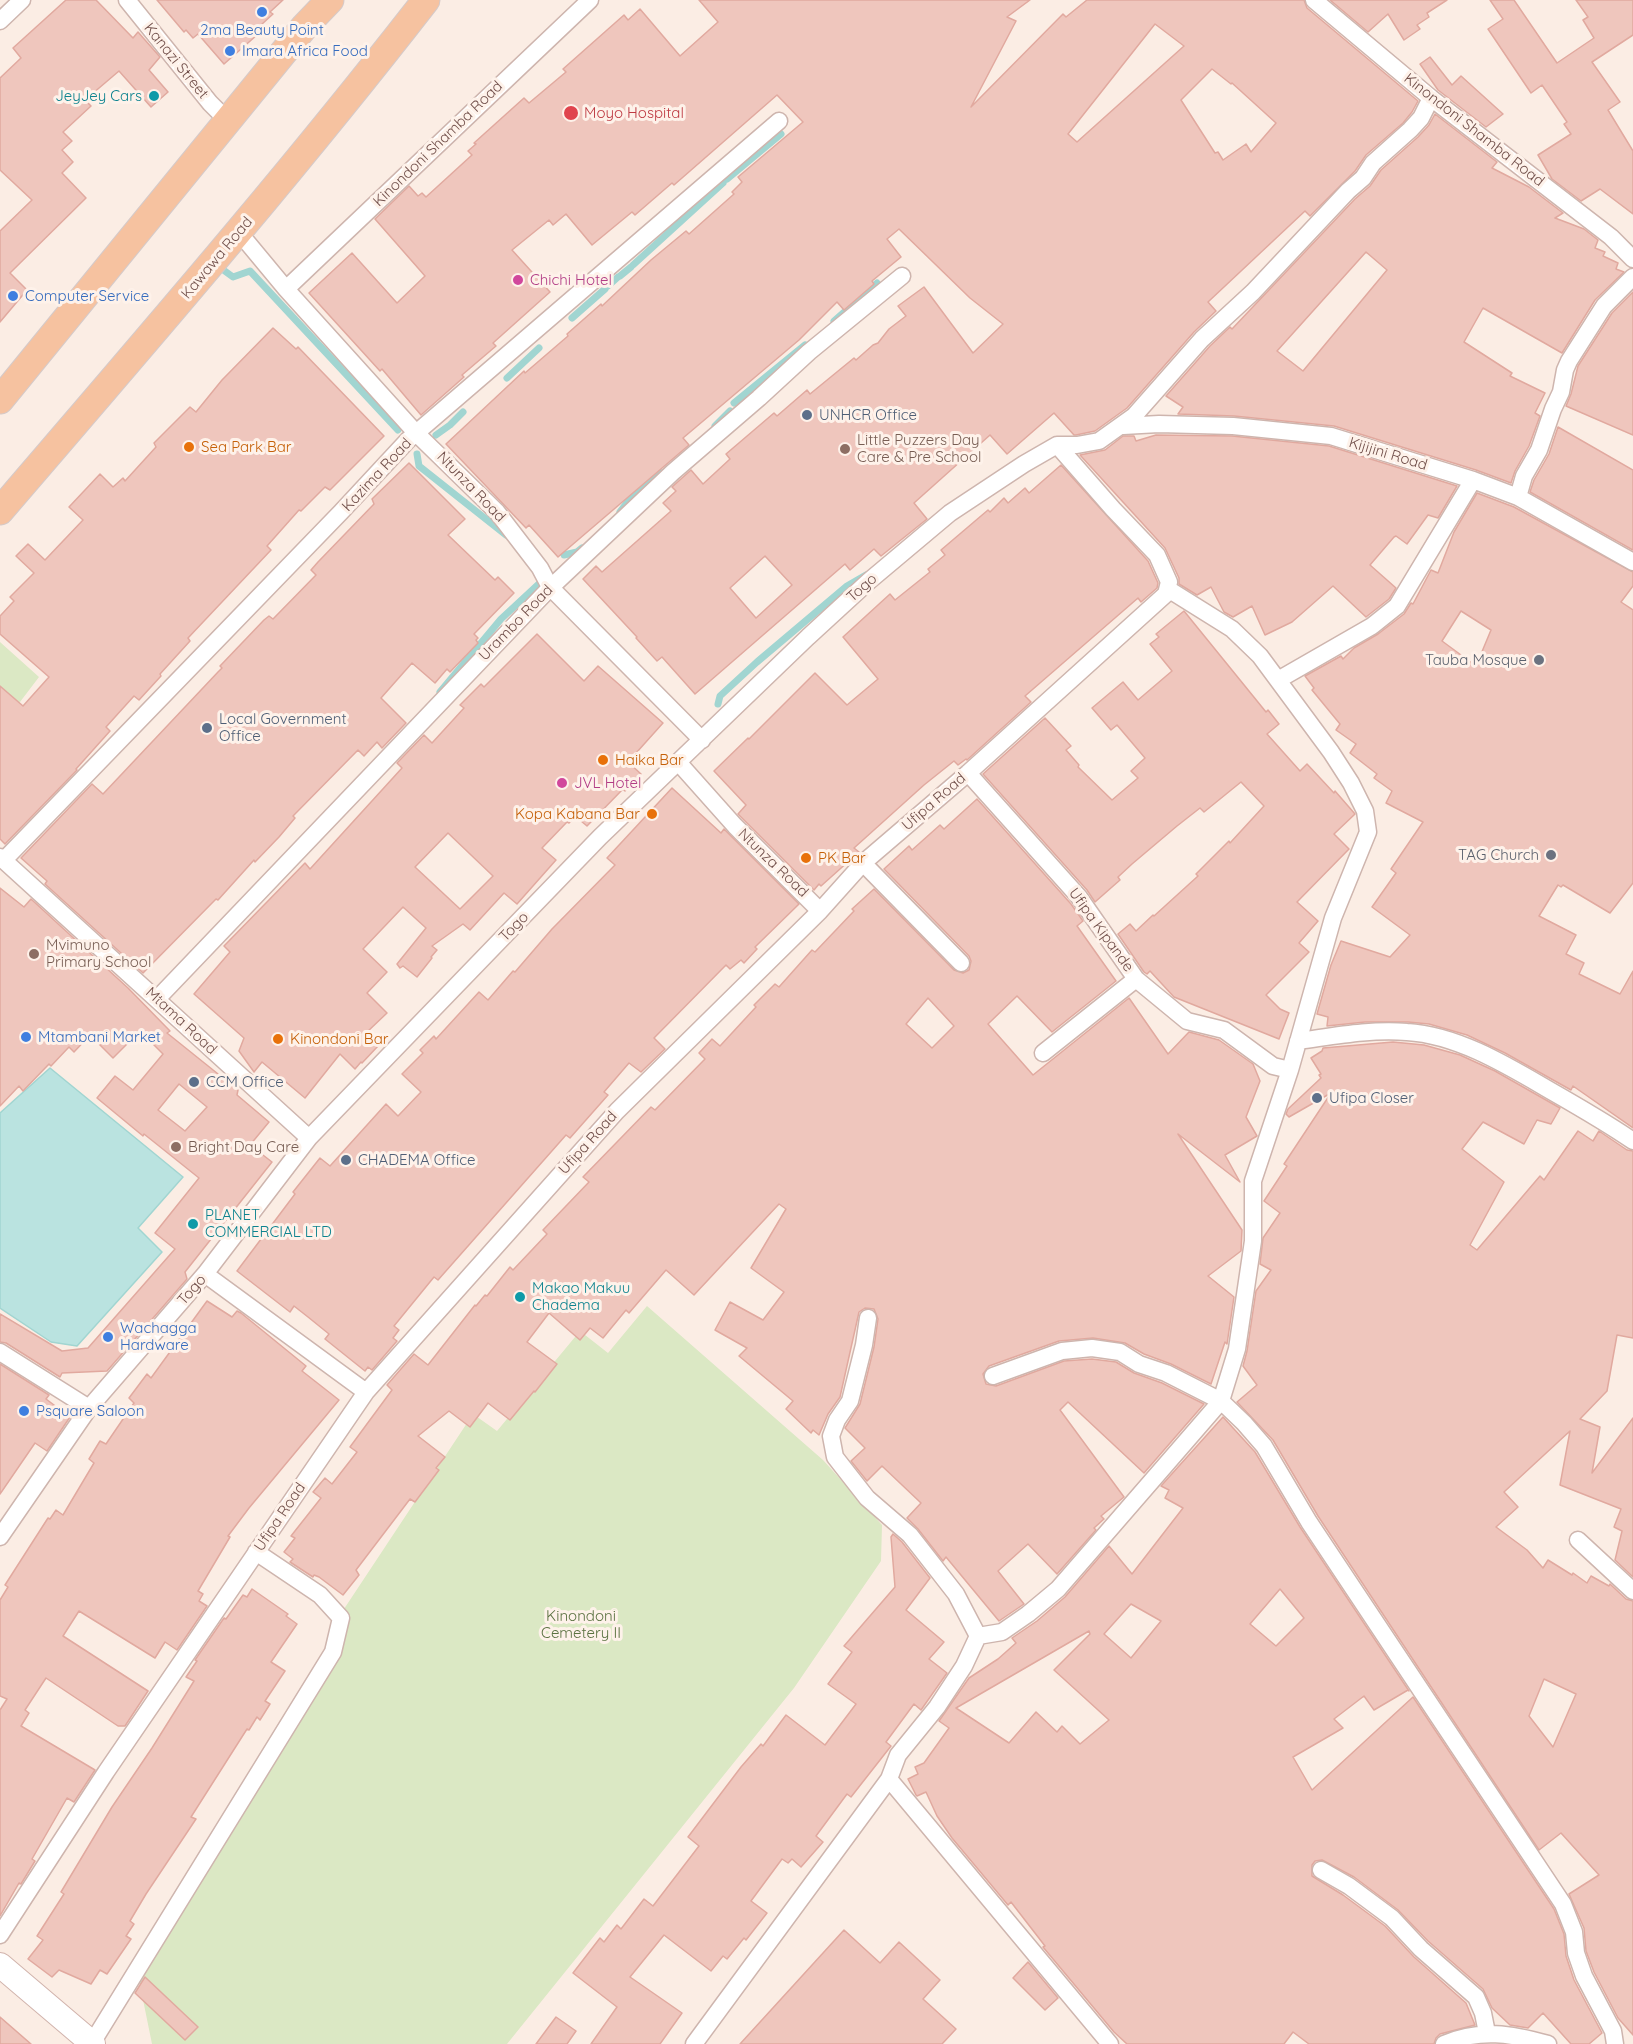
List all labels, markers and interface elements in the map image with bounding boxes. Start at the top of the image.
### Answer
marker: 2ma Beauty Point [255,5,269,19]
street label: Kanazi Street [140,19,212,103]
place label: 2ma Beauty Point [200,21,324,39]
place label: Imara Africa Food [242,42,368,60]
marker: Imara Africa Food [223,44,237,58]
street label: Kinondoni Shamba Road [1400,70,1548,190]
street label: Kinondoni Shamba Road [370,77,506,211]
place label: JeyJey Cars [55,87,142,105]
marker: JeyJey Cars [147,89,161,103]
marker: Moyo Hospital [562,104,580,122]
place label: Moyo Hospital [584,104,684,122]
street label: Kawawa Road [178,213,256,303]
place label: Chichi Hotel [530,271,612,289]
marker: Chichi Hotel [511,273,525,287]
place label: Computer Service [25,287,149,305]
marker: Computer Service [6,289,20,303]
place label: UNHCR Office [819,406,917,424]
marker: UNHCR Office [800,408,814,422]
place label: Little Puzzers Day Care & Pre School [857,431,981,466]
street label: Kijijini Road [1347,434,1429,474]
street label: Kazima Road [338,435,416,515]
place label: Sea Park Bar [201,438,292,456]
marker: Sea Park Bar [182,440,196,454]
marker: Little Puzzers Day Care & Pre School [838,442,852,456]
street label: Ntunza Road [433,448,509,526]
street label: Togo [843,570,881,606]
street label: Urambo Road [475,581,557,665]
place label: Tauba Mosque [1425,651,1527,669]
marker: Tauba Mosque [1532,653,1546,667]
place label: Local Government Office [219,710,347,745]
marker: Local Government Office [200,721,214,735]
place label: Haika Bar [615,751,684,769]
marker: Haika Bar [596,753,610,767]
street label: Ufipa Road [898,769,970,835]
place label: JVL Hotel [574,774,641,792]
marker: JVL Hotel [555,776,569,790]
place label: Kopa Kabana Bar [515,805,640,823]
marker: Kopa Kabana Bar [645,807,659,821]
street label: Ntunza Road [734,825,812,901]
place label: TAG Church [1458,846,1539,864]
marker: TAG Church [1544,848,1558,862]
place label: PK Bar [818,849,866,867]
marker: PK Bar [799,851,813,865]
street label: Ufipa Kipande [1065,885,1137,975]
street label: Togo [496,908,532,946]
place label: Mvimuno Primary School [46,936,151,971]
marker: Mvimuno Primary School [27,947,41,961]
street label: Mtama Road [142,984,220,1058]
place label: Mtambani Market [38,1028,161,1046]
marker: Mtambani Market [19,1030,33,1044]
place label: Kinondoni Bar [290,1030,388,1048]
marker: Kinondoni Bar [271,1032,285,1046]
place label: CCM Office [206,1073,284,1091]
marker: CCM Office [187,1075,201,1089]
place label: Ufipa Closer [1329,1089,1414,1107]
marker: Ufipa Closer [1310,1091,1324,1105]
street label: Ufipa Road [555,1108,621,1178]
place label: Bright Day Care [188,1138,299,1156]
marker: Bright Day Care [169,1140,183,1154]
place label: CHADEMA Office [358,1151,476,1169]
marker: CHADEMA Office [339,1153,353,1167]
place label: PLANET COMMERCIAL LTD [205,1206,332,1241]
marker: PLANET COMMERCIAL LTD [186,1217,200,1231]
street label: Togo [174,1271,210,1309]
place label: Makao Makuu Chadema [532,1279,630,1314]
marker: Makao Makuu Chadema [513,1290,527,1304]
place label: Wachagga Hardware [120,1319,197,1354]
marker: Wachagga Hardware [101,1330,115,1344]
place label: Psquare Saloon [36,1402,144,1420]
marker: Psquare Saloon [17,1404,31,1418]
street label: Ufipa Road [251,1479,309,1555]
park label: Kinondoni Cemetery II [541,1607,621,1642]

